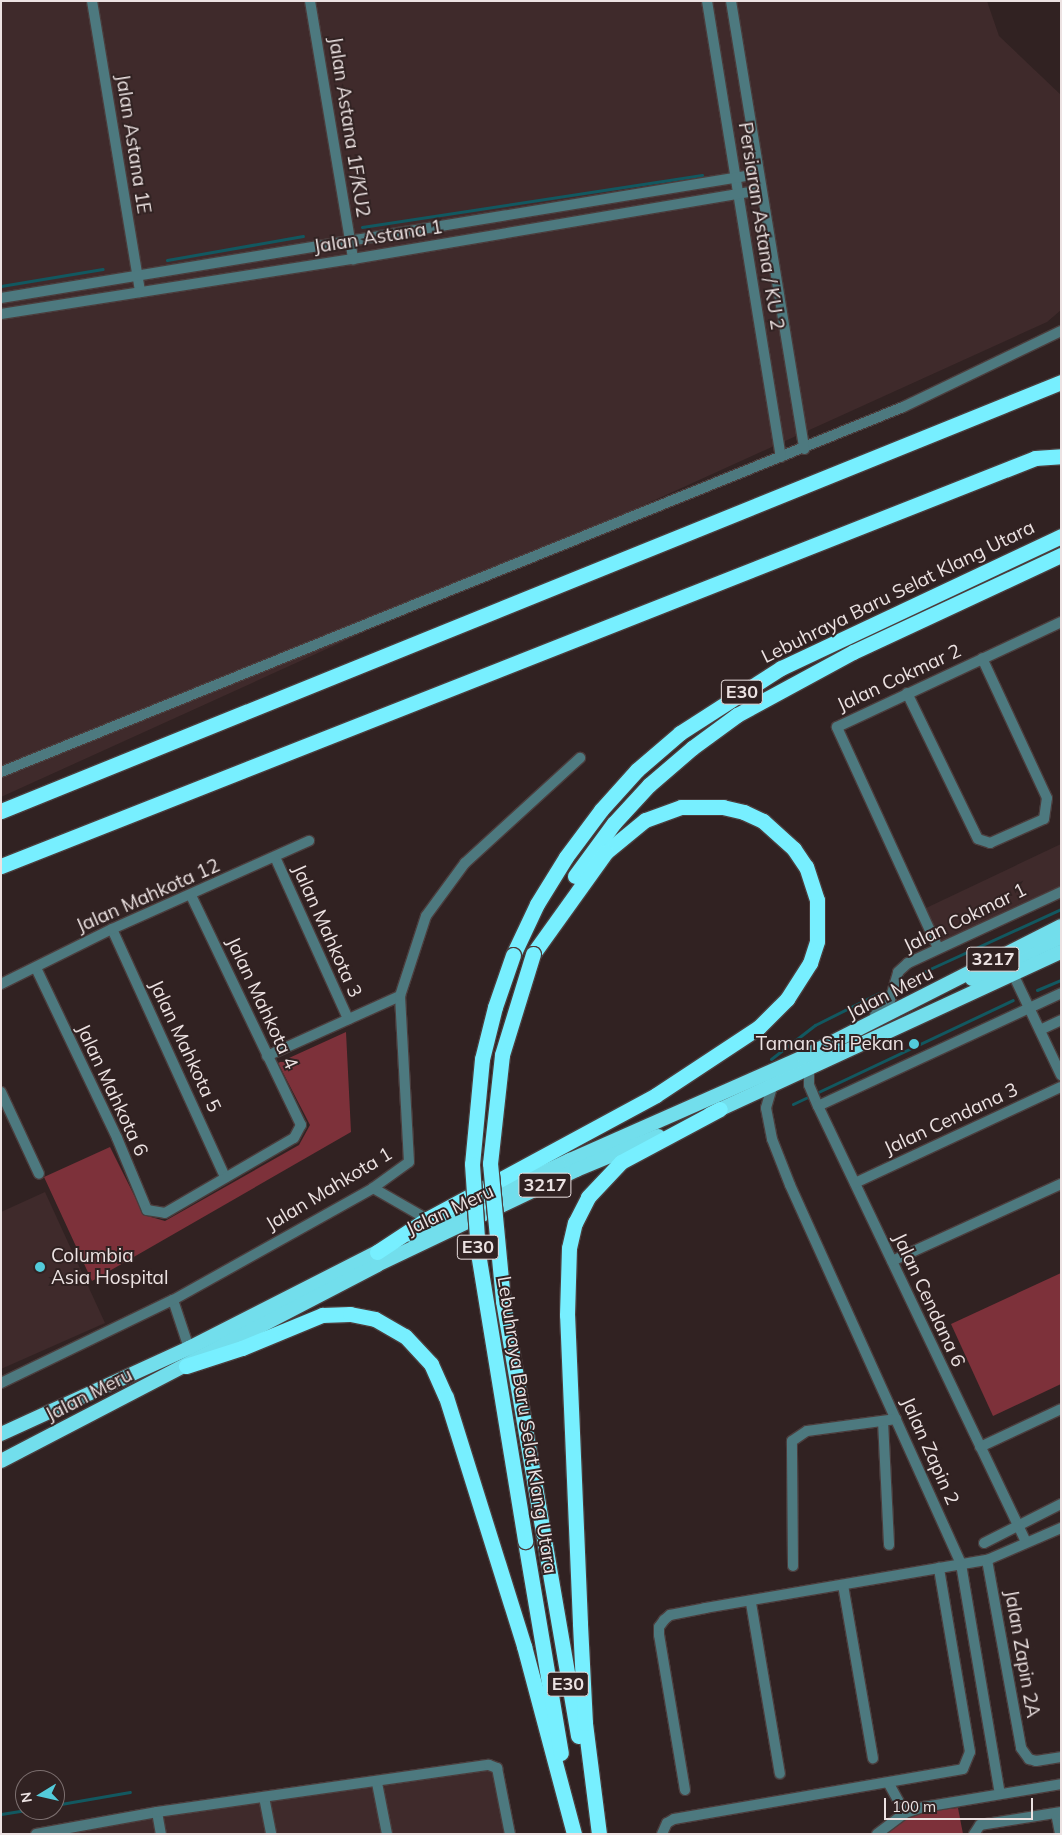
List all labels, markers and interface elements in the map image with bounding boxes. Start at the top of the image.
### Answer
street label: Jalan Astana 1F/KU2 [323,35,375,219]
street label: Jalan Astana 1E [111,73,155,215]
street label: Persiaran Astana / KU 2 [733,121,789,331]
street label: Jalan Astana 1 [312,216,444,258]
street label: Lebuhraya Baru Selat Klang Utara [758,516,1038,668]
street label: Jalan Cokmar 2 [833,639,965,717]
road number: E30 [721,676,763,708]
street label: Jalan Mahkota 12 [73,854,223,938]
street label: Jalan Mahkota 3 [287,861,367,1001]
street label: Jalan Cokmar 1 [900,878,1030,958]
street label: Jalan Mahkota 4 [221,933,303,1073]
road number: 3217 [966,944,1020,974]
street label: Jalan Meru [843,961,937,1025]
street label: Jalan Mahkota 5 [144,976,226,1116]
street label: Jalan Mahkota 6 [71,1020,153,1160]
place label: Taman Sri Pekan [756,1033,904,1055]
marker: Taman Sri Pekan [908,1038,920,1050]
street label: Jalan Cendana 3 [880,1078,1022,1160]
street label: Jalan Mahkota 1 [262,1142,396,1236]
road number: 3217 [518,1170,572,1200]
street label: Jalan Meru [403,1180,497,1240]
street label: Jalan Cendana 6 [888,1229,970,1371]
road number: E30 [457,1232,499,1262]
place label: Columbia Asia Hospital [51,1245,168,1289]
marker: Columbia Asia Hospital [33,1260,47,1274]
street label: Lebuhraya Baru Selat Klang Utara [492,1275,562,1575]
street label: Jalan Meru [42,1363,136,1427]
street label: Jalan Zapin 2 [896,1394,964,1508]
street label: Jalan Zapin 2A [1000,1588,1044,1720]
road number: E30 [547,1668,589,1700]
north arrow [15,1770,65,1820]
scale bar [887,1788,1036,1820]
text: N [16,1791,36,1804]
text: 100 m [892,1797,936,1816]

